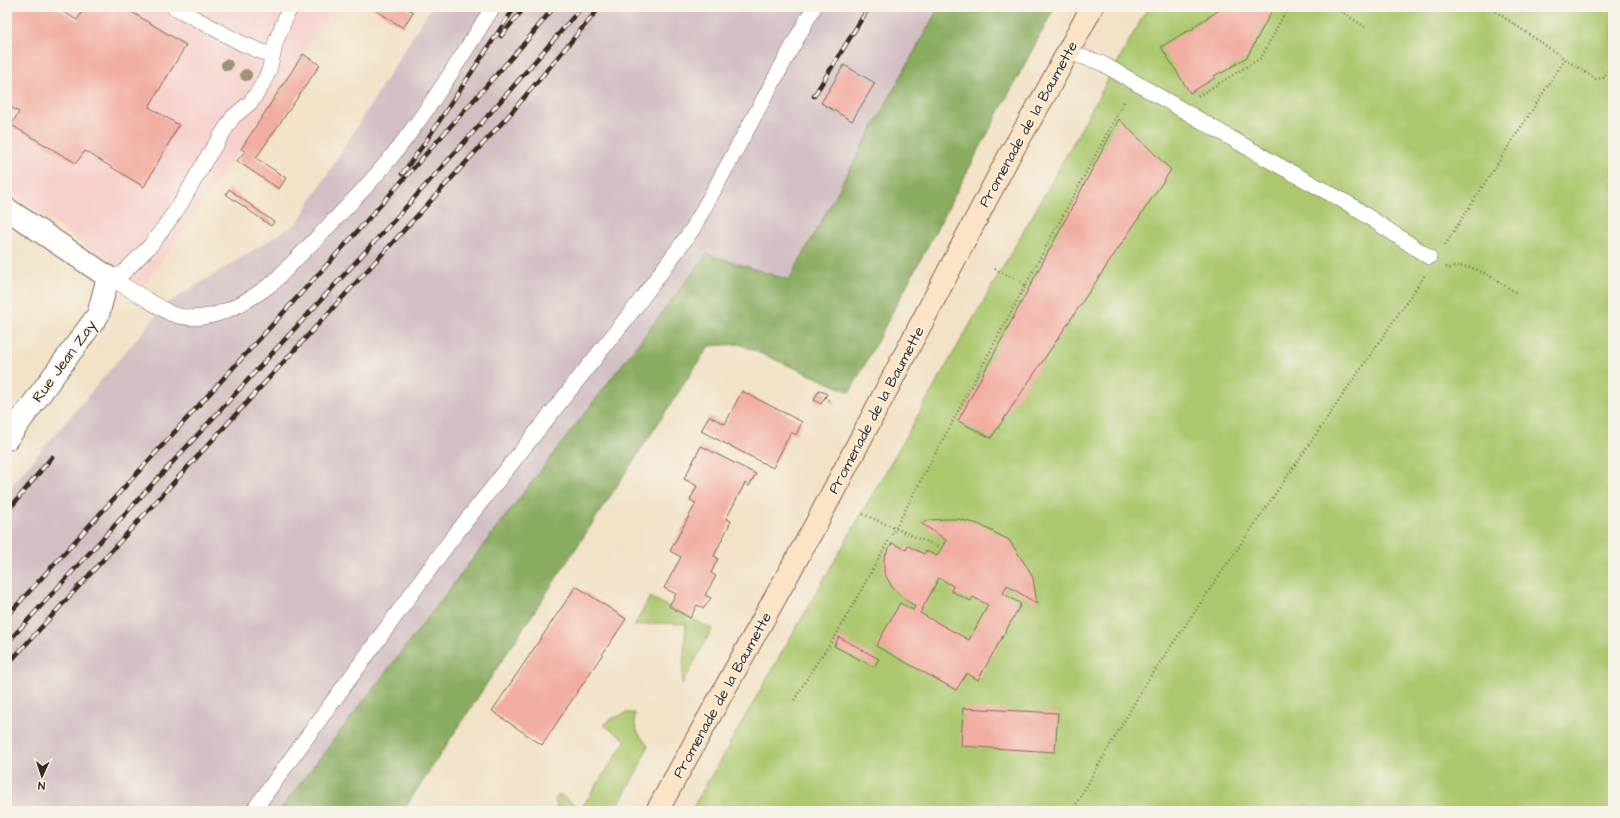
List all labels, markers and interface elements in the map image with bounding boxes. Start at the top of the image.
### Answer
street label: Promenade de la Baumette [974,37,1083,211]
street label: Rue Jean Zay [27,316,102,407]
street label: Promenade de la Baumette [823,323,930,498]
street label: Promenade de la Baumette [668,608,777,782]
north arrow [22,756,62,796]
text: N [38,778,45,793]

